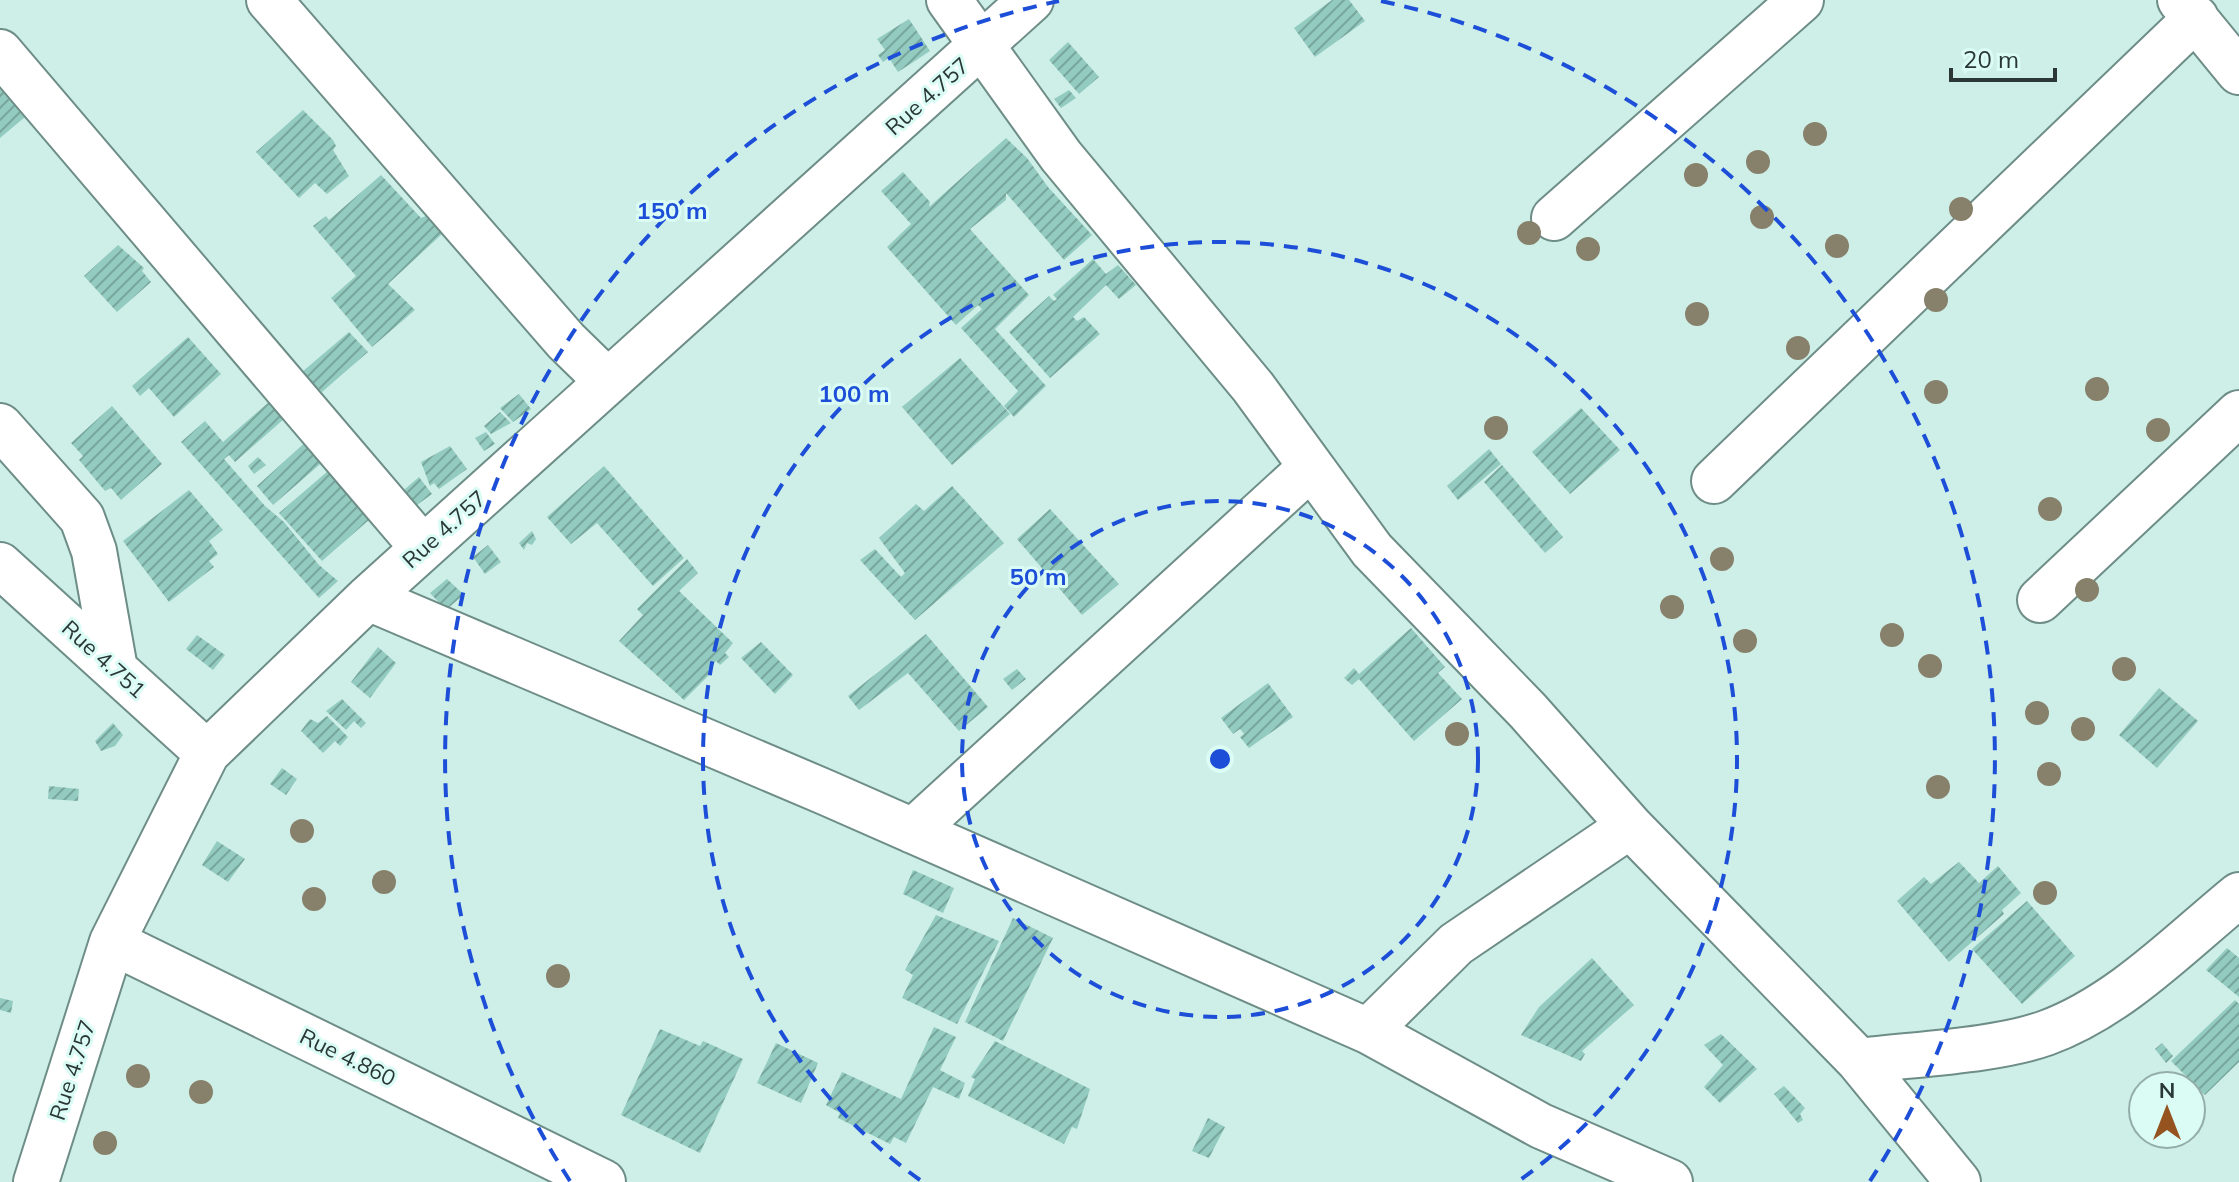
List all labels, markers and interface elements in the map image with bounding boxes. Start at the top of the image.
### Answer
scale bar [1951,32,2055,82]
text: 20 m [1963,44,2019,74]
street label: Rue 4.757 [879,51,975,141]
text: 150 m [636,195,708,225]
text: 100 m [818,378,890,408]
street label: Rue 4.757 [396,484,492,574]
text: 50 m [1010,561,1066,591]
street label: Rue 4.751 [56,614,152,704]
centre of rings [1206,745,1234,773]
street label: Rue 4.757 [43,1016,101,1124]
street label: Rue 4.860 [295,1022,401,1092]
north arrow [2127,1070,2207,1150]
text: N [2159,1076,2175,1104]

